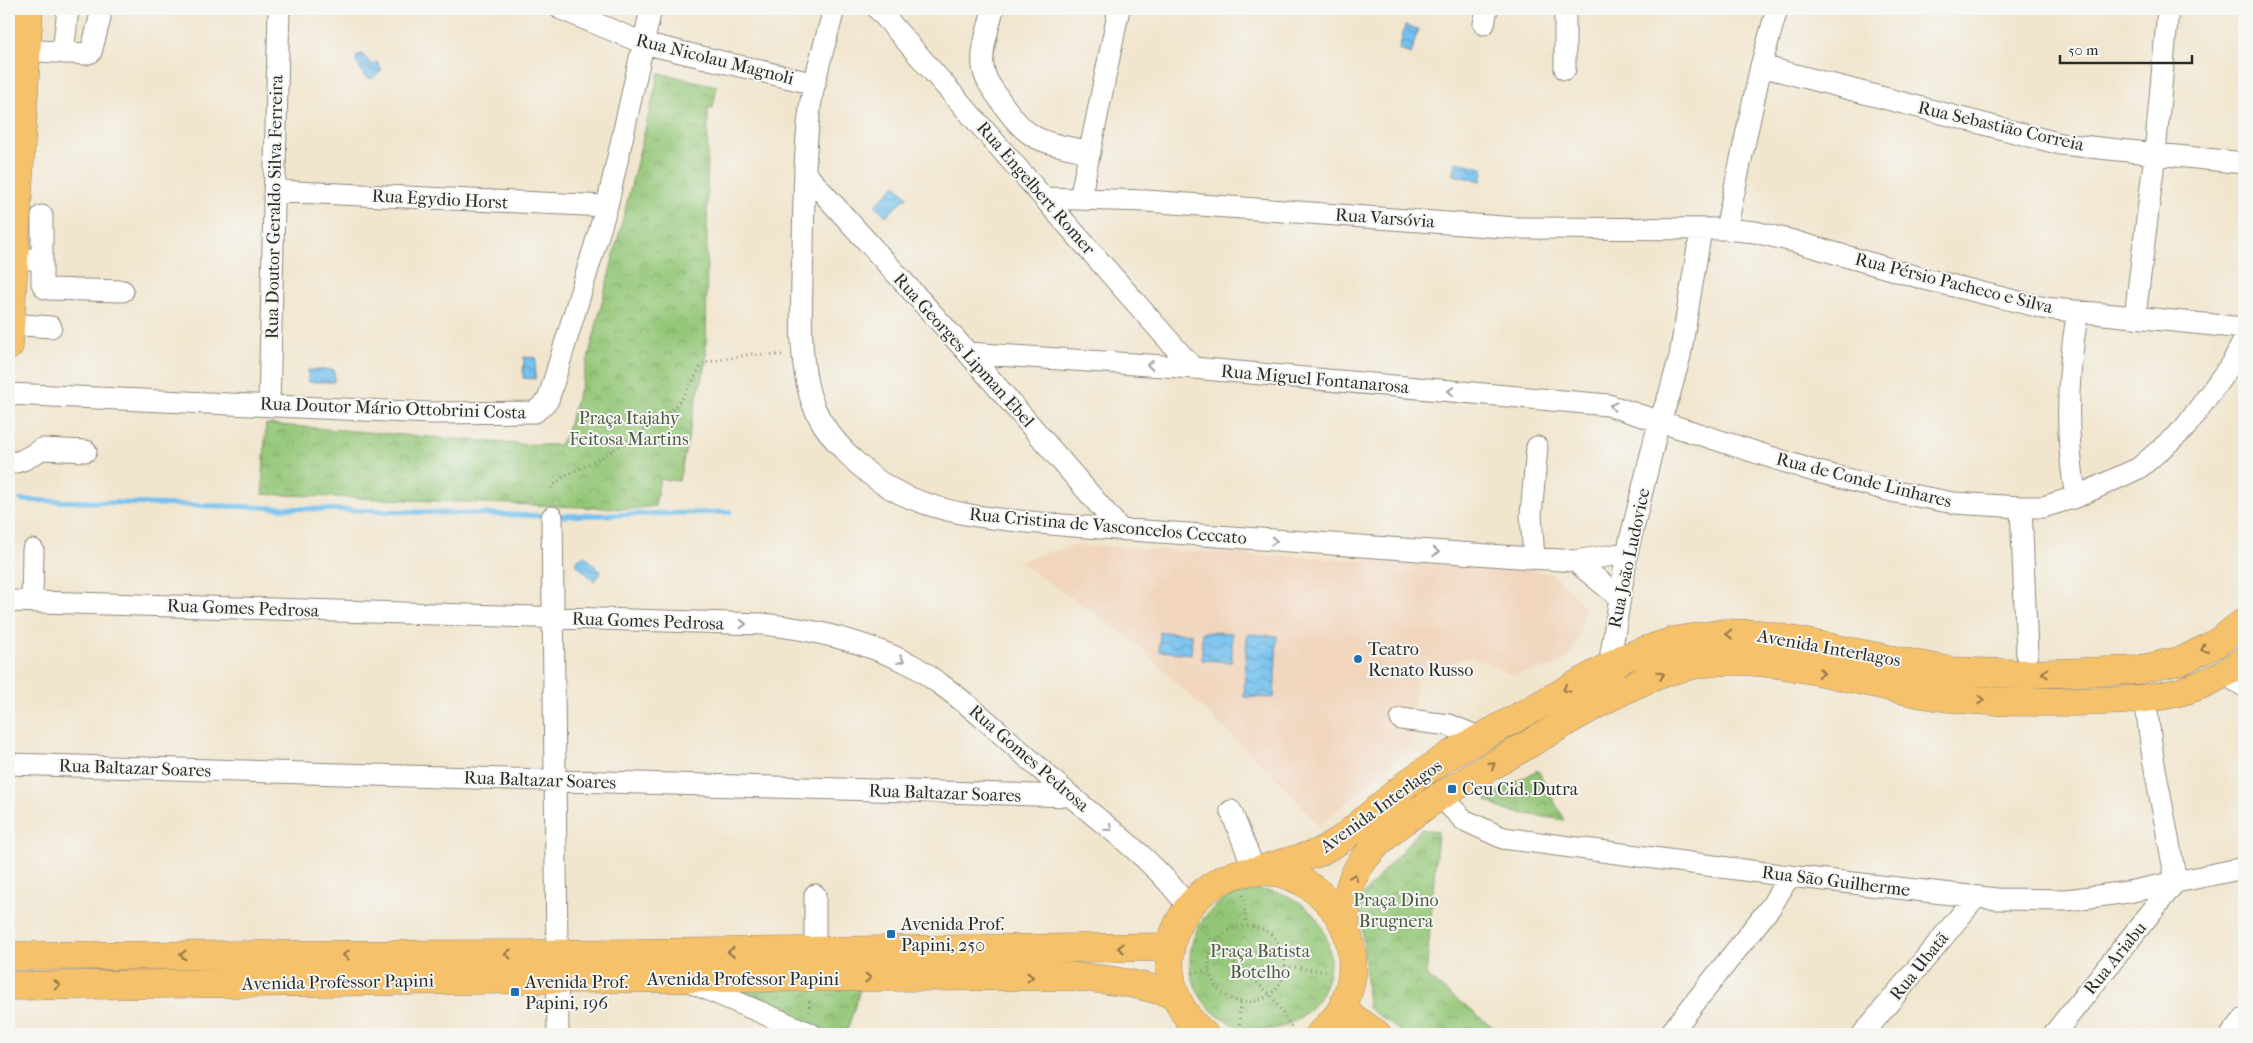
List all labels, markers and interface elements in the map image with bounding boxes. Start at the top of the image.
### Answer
street label: Rua Nicolau Magnoli [634,30,797,89]
scale bar [2060,32,2193,64]
text: 50 m [2068,41,2099,59]
street label: Rua Doutor Geraldo Silva Ferreira [262,74,287,339]
street label: Rua Sebastião Correia [1916,97,2087,156]
street label: Rua Engelbert Romer [972,117,1099,259]
street label: Rua Egydio Horst [371,185,509,214]
street label: Rua Varsóvia [1334,205,1436,233]
street label: Rua Pérsio Pacheco e Silva [1853,249,2056,318]
street label: Rua Georges Lipman Ebel [889,269,1038,432]
one-way arrow [1146,360,1154,371]
street label: Rua Miguel Fontanarosa [1220,361,1410,398]
one-way arrow [1447,386,1455,397]
street label: Rua Doutor Mário Ottobrini Costa [260,393,527,424]
one-way arrow [1609,401,1618,412]
park label: Praça Itajahy Feitosa Martins [569,408,689,450]
street label: Rua de Conde Linhares [1774,449,1954,513]
street label: Rua João Ludovice [1604,486,1655,630]
street label: Rua Cristina de Vasconcelos Ceccato [968,504,1248,549]
one-way arrow [1270,535,1278,546]
one-way arrow [1432,546,1440,557]
street label: Rua Gomes Pedrosa [167,595,320,622]
street label: Rua Gomes Pedrosa [572,608,725,635]
one-way arrow [740,618,748,629]
street label: Avenida Interlagos [1755,625,1903,672]
one-way arrow [1725,628,1733,639]
place label: Teatro Renato Russo [1368,639,1473,681]
one-way arrow [2200,643,2209,653]
marker: Teatro Renato Russo [1352,653,1364,665]
one-way arrow [896,654,904,664]
one-way arrow [1816,667,1825,678]
one-way arrow [2041,668,2048,678]
one-way arrow [1656,671,1665,681]
one-way arrow [1563,683,1572,693]
one-way arrow [1977,695,1985,706]
street label: Rua Gomes Pedrosa [964,701,1093,817]
street label: Rua Baltazar Soares [58,755,212,782]
street label: Avenida Interlagos [1316,755,1447,858]
one-way arrow [1487,762,1496,772]
street label: Rua Baltazar Soares [463,767,617,794]
place label: Ceu Cid. Dutra [1462,779,1579,800]
street label: Rua Baltazar Soares [868,780,1022,807]
marker: Ceu Cid. Dutra [1446,783,1458,795]
one-way arrow [1103,822,1112,830]
street label: Rua São Guilherme [1761,862,1911,901]
one-way arrow [1348,873,1359,882]
park label: Praça Dino Brugnera [1353,890,1439,932]
place label: Avenida Prof. Papini, 250 [900,914,1005,956]
street label: Rua Ariabu [2080,918,2151,999]
street label: Rua Ubatã [1886,927,1954,1005]
marker: Avenida Prof. Papini, 250 [885,928,897,940]
park label: Praça Batista Botelho [1210,941,1311,983]
one-way arrow [1117,943,1125,954]
one-way arrow [727,947,735,957]
one-way arrow [504,949,512,959]
one-way arrow [179,950,187,961]
one-way arrow [342,950,350,960]
street label: Avenida Professor Papini [646,969,840,990]
street label: Avenida Professor Papini [241,970,435,995]
place label: Avenida Prof. Papini, 196 [524,972,629,1014]
one-way arrow [1026,972,1034,982]
one-way arrow [864,973,872,983]
one-way arrow [54,980,62,990]
marker: Avenida Prof. Papini, 196 [509,986,521,998]

